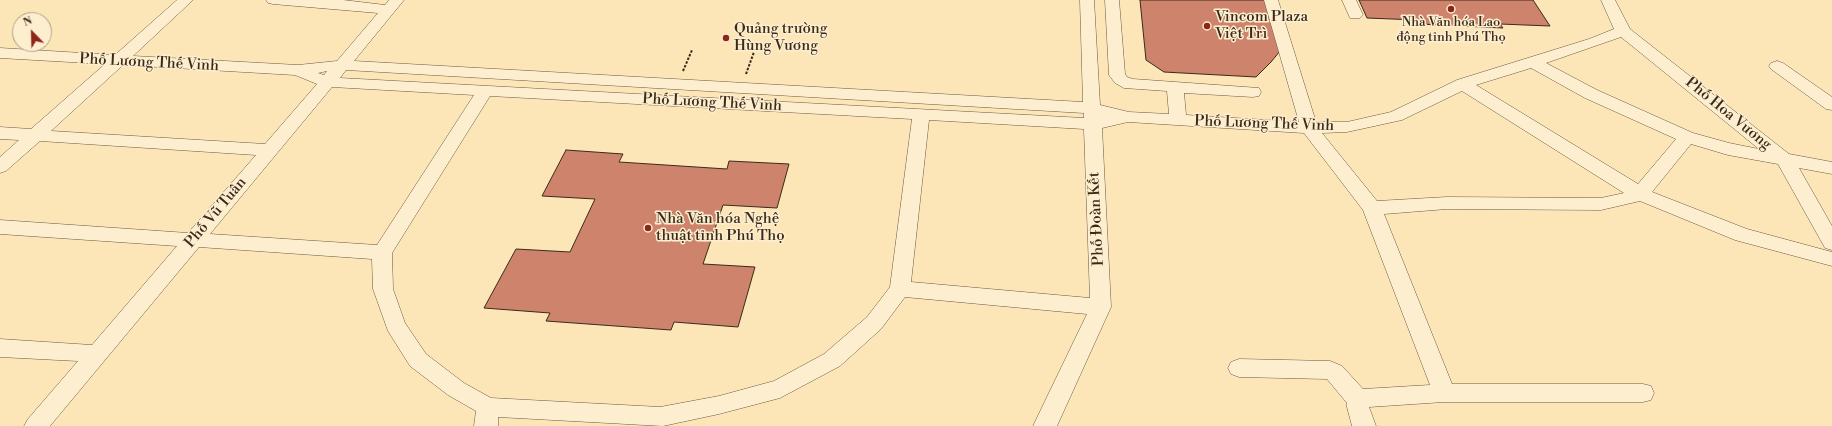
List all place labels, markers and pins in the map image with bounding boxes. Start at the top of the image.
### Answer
marker: Nhà Văn hóa Lao động tỉnh Phú Thọ [1446,4,1456,14]
place label: Vincom Plaza Việt Trì [1215,8,1308,43]
place label: Nhà Văn hóa Lao động tỉnh Phú Thọ [1396,15,1506,46]
place label: Quảng trường Hùng Vương [734,20,828,55]
marker: Vincom Plaza Việt Trì [1202,21,1212,31]
marker: Quảng trường Hùng Vương [721,33,731,43]
place label: Nhà Văn hóa Nghệ thuật tỉnh Phú Thọ [656,210,785,245]
marker: Nhà Văn hóa Nghệ thuật tỉnh Phú Thọ [643,223,653,233]

